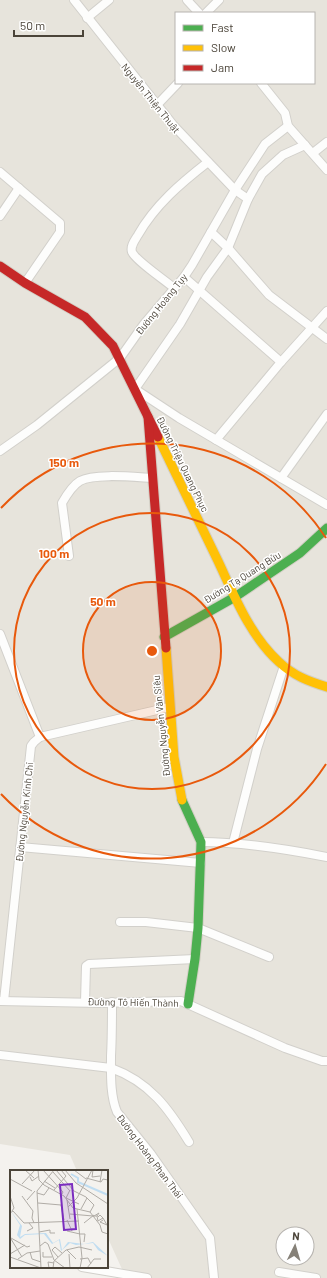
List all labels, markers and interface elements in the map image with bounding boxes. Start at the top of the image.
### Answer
scale bar [14,12,83,38]
legend [175,12,315,84]
text: 50 m [20,18,45,32]
text: Fast [211,20,234,34]
text: Slow [211,40,236,54]
text: Jam [211,60,234,74]
street label: Nguyễn Thiện Thuật [119,61,183,136]
street label: Đường Hoàng Tụy [133,271,190,337]
street label: Đường Triệu Quang Phục [155,414,211,514]
text: 150 m [49,455,79,469]
text: 100 m [39,546,69,560]
street label: Đường Tạ Quang Bửu [201,548,283,606]
text: 50 m [90,594,116,608]
centre of rings [145,644,159,658]
street label: Đường Nguyễn Văn Siêu [150,675,172,777]
street label: Đường Nguyễn Kinh Chi [13,762,35,862]
street label: Đường Tô Hiến Thành [87,995,179,1009]
street label: Đường Hoàng Phan Thái [114,1111,186,1201]
inset map [10,1170,108,1268]
north arrow [275,1226,315,1266]
text: N [292,1229,300,1242]

